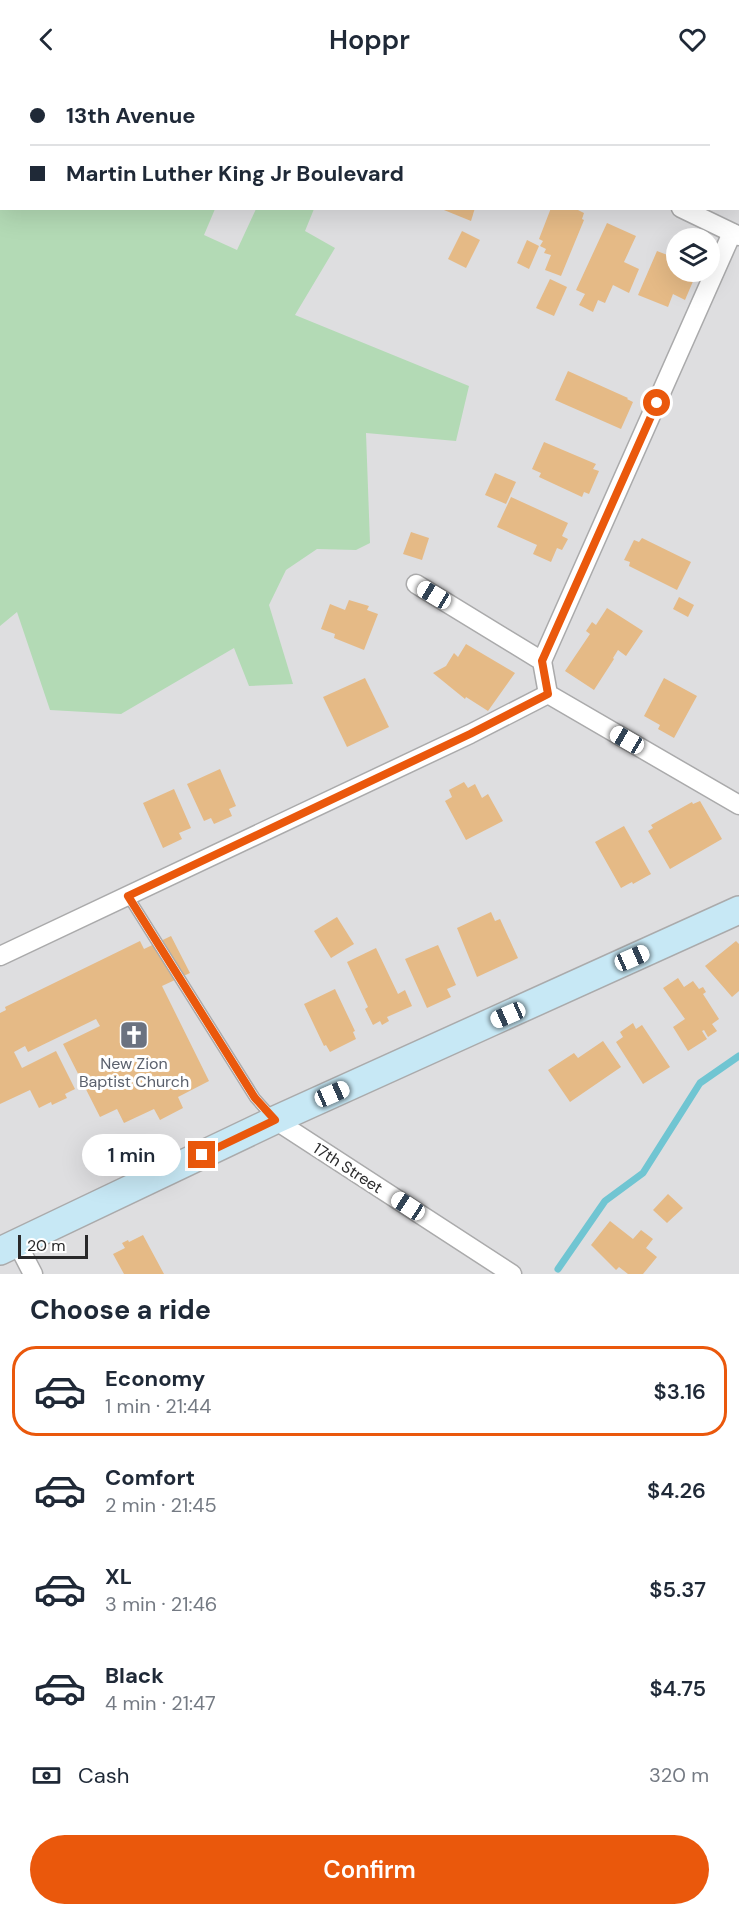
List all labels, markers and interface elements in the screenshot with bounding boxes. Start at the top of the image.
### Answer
text: Hoppr [329,22,410,57]
icon: back [30,23,63,56]
icon: heart [676,23,709,56]
text: 13th Avenue [66,101,195,130]
text: Martin Luther King Jr Boulevard [66,159,404,188]
map controls [666,228,720,282]
button: layers [666,228,720,282]
route start [643,389,670,416]
car [414,578,454,612]
car [607,723,647,757]
car [612,942,652,974]
car [488,999,528,1031]
church icon: New Zion Baptist Church [118,1019,150,1051]
place label: New Zion Baptist Church [79,1053,189,1092]
car [312,1078,352,1110]
callout: 1 min [82,1134,181,1176]
street label: 17th Street [309,1138,387,1198]
route end [188,1141,215,1168]
text: 1 min [108,1142,155,1168]
car [388,1189,428,1223]
scale bar [18,1232,88,1260]
text: 20 m [27,1235,66,1256]
text: Choose a ride [30,1292,211,1327]
icon: car [33,1364,87,1418]
text: Economy [105,1364,205,1393]
text: $3.16 [654,1377,706,1406]
text: 1 min · 21:44 [105,1393,211,1419]
icon: car [33,1463,87,1517]
text: Comfort [105,1463,195,1492]
text: $4.26 [647,1476,706,1505]
text: 2 min · 21:45 [105,1492,217,1518]
icon: car [33,1562,87,1616]
text: XL [105,1562,132,1591]
text: $5.37 [649,1575,706,1604]
text: 3 min · 21:46 [105,1591,217,1617]
icon: car [33,1661,87,1715]
text: Black [105,1661,164,1690]
text: $4.75 [649,1674,706,1703]
text: 4 min · 21:47 [105,1690,216,1716]
icon: cash [30,1759,63,1792]
text: Cash [78,1761,129,1790]
text: 320 m [649,1762,709,1788]
button: Confirm [30,1835,709,1904]

